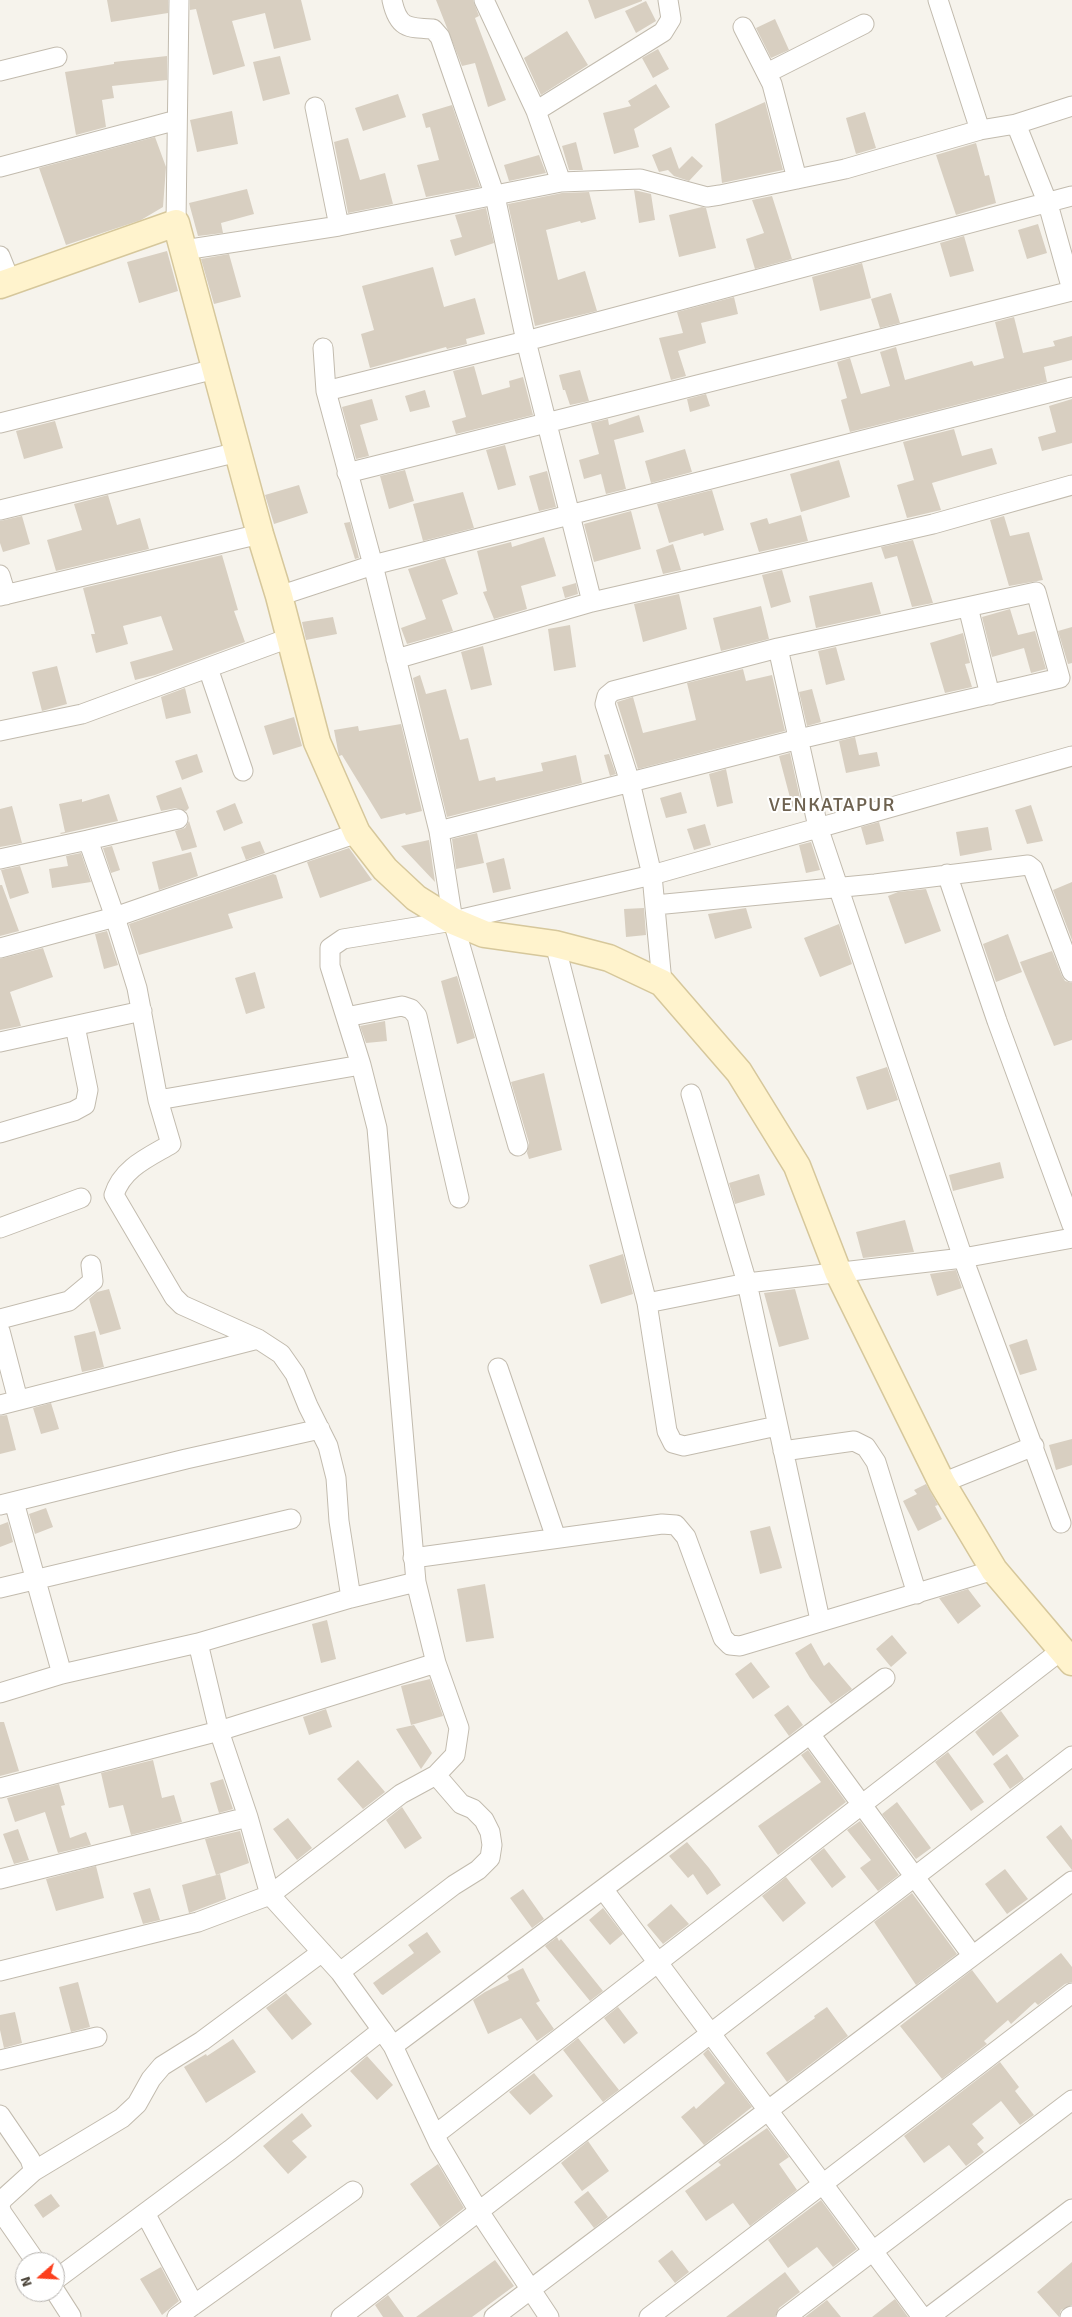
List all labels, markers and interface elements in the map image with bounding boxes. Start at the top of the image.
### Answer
district label: VENKATAPUR [767,794,897,818]
north arrow [15,2252,65,2302]
text: N [17,2274,36,2289]

